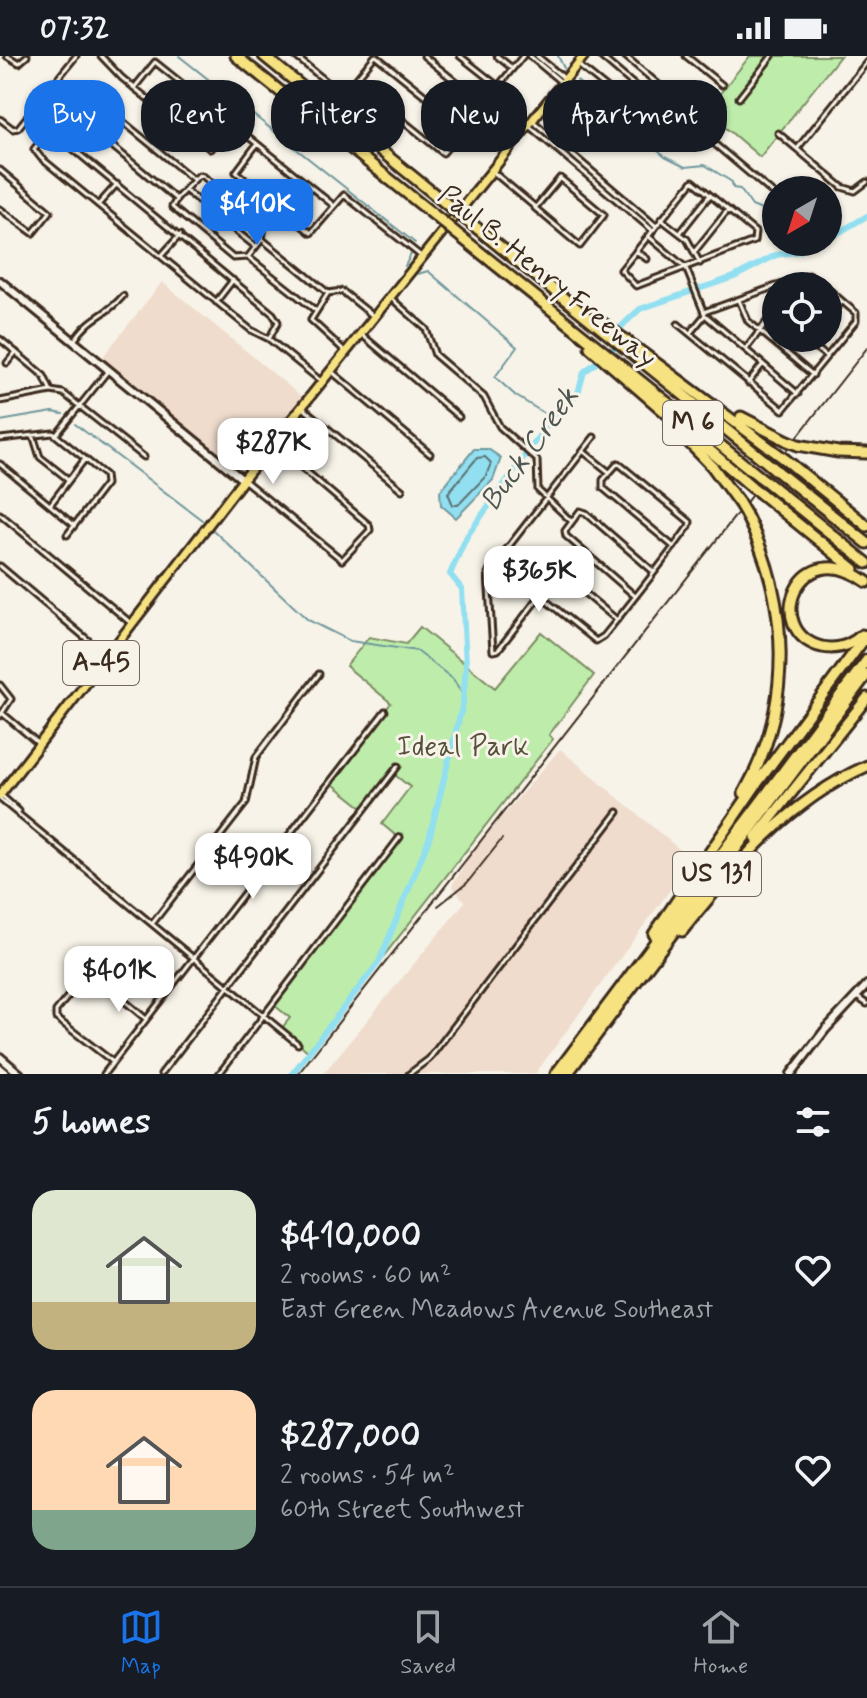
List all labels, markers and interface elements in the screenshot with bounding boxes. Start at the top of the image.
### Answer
text: 07:32 [40,9,109,48]
chip: Buy [24,80,125,152]
chip: Rent [141,80,255,152]
chip: Filters [271,80,405,152]
chip: New [421,80,527,152]
chip: Apartment [543,80,727,152]
north arrow [762,176,842,256]
map controls [762,176,842,352]
street label: Paul B. Henry Freeway [430,177,664,377]
pin: $410K [201,179,313,247]
text: $410K [219,188,295,222]
button: locate [762,272,842,352]
water label: Buck Creek [472,379,588,519]
road number: M 6 [663,401,723,445]
pin: $287K [217,418,329,486]
text: $287K [235,427,311,461]
pin: $365K [483,546,595,614]
text: $365K [502,555,576,589]
road number: A-45 [63,641,139,685]
park label: Ideal Park [397,729,529,766]
pin: $490K [197,833,309,901]
text: $490K [213,842,293,876]
road number: US 131 [673,852,761,896]
pin: $401K [63,946,175,1014]
text: $401K [82,955,156,989]
text: 5 homes [32,1100,150,1145]
icon: filters [791,1100,835,1144]
text: $410,000 [280,1214,421,1259]
icon: home [96,1222,192,1318]
icon: heart [791,1248,835,1292]
text: 2 rooms · 60 m² [280,1259,451,1293]
text: East Green Meadows Avenue Southeast [280,1293,713,1327]
text: $287,000 [280,1414,421,1459]
icon: home [96,1422,192,1518]
icon: heart [791,1448,835,1492]
text: 2 rooms · 54 m² [280,1459,455,1493]
text: 60th Street Southwest [280,1493,524,1527]
tab: Map [119,1605,163,1681]
tab: Saved [400,1605,456,1681]
tab: Home [694,1605,748,1681]

